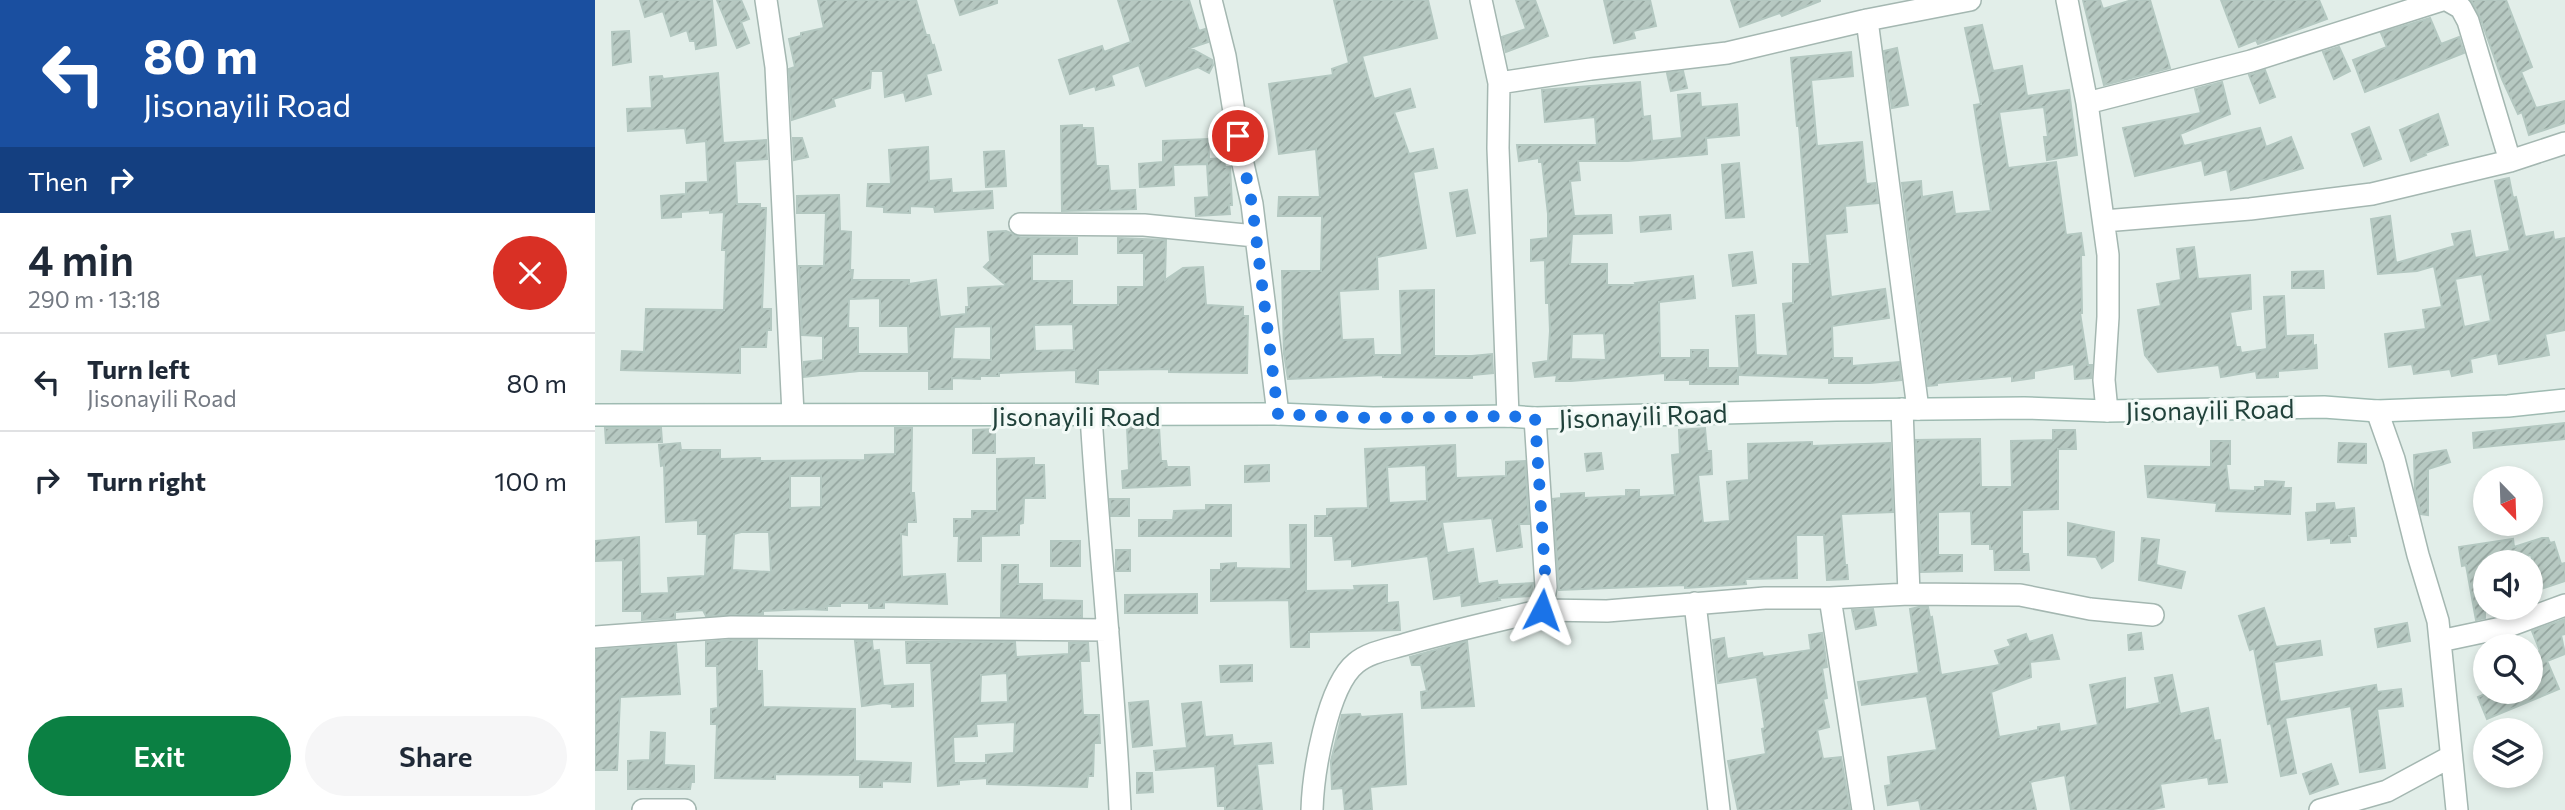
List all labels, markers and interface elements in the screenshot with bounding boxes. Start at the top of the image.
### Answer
text: 80 m [143,24,258,84]
icon: left [28,28,119,119]
text: Jisonayili Road [143,84,351,124]
pin [1208,106,1268,166]
icon: arrive [1219,117,1257,155]
icon: right [102,161,140,199]
text: Then [28,165,88,196]
text: 4 min [28,233,134,285]
button: close [493,236,567,310]
text: 290 m · 13:18 [28,285,161,313]
text: Turn left [87,353,190,384]
icon: left [28,363,66,401]
text: 80 m [507,367,567,398]
text: Jisonayili Road [87,384,236,412]
street label: Jisonayili Road [2125,392,2295,426]
street label: Jisonayili Road [1558,397,1728,433]
street label: Jisonayili Road [992,400,1160,431]
icon: right [28,461,66,499]
text: Turn right [87,465,206,496]
text: 100 m [494,465,567,496]
north arrow [2473,466,2543,536]
map controls [2473,466,2543,788]
button: sound [2473,550,2543,620]
position arrow [1505,573,1579,647]
button: search [2473,634,2543,704]
button: Exit [28,716,291,796]
button: Share [305,716,567,796]
button: layers [2473,718,2543,788]

